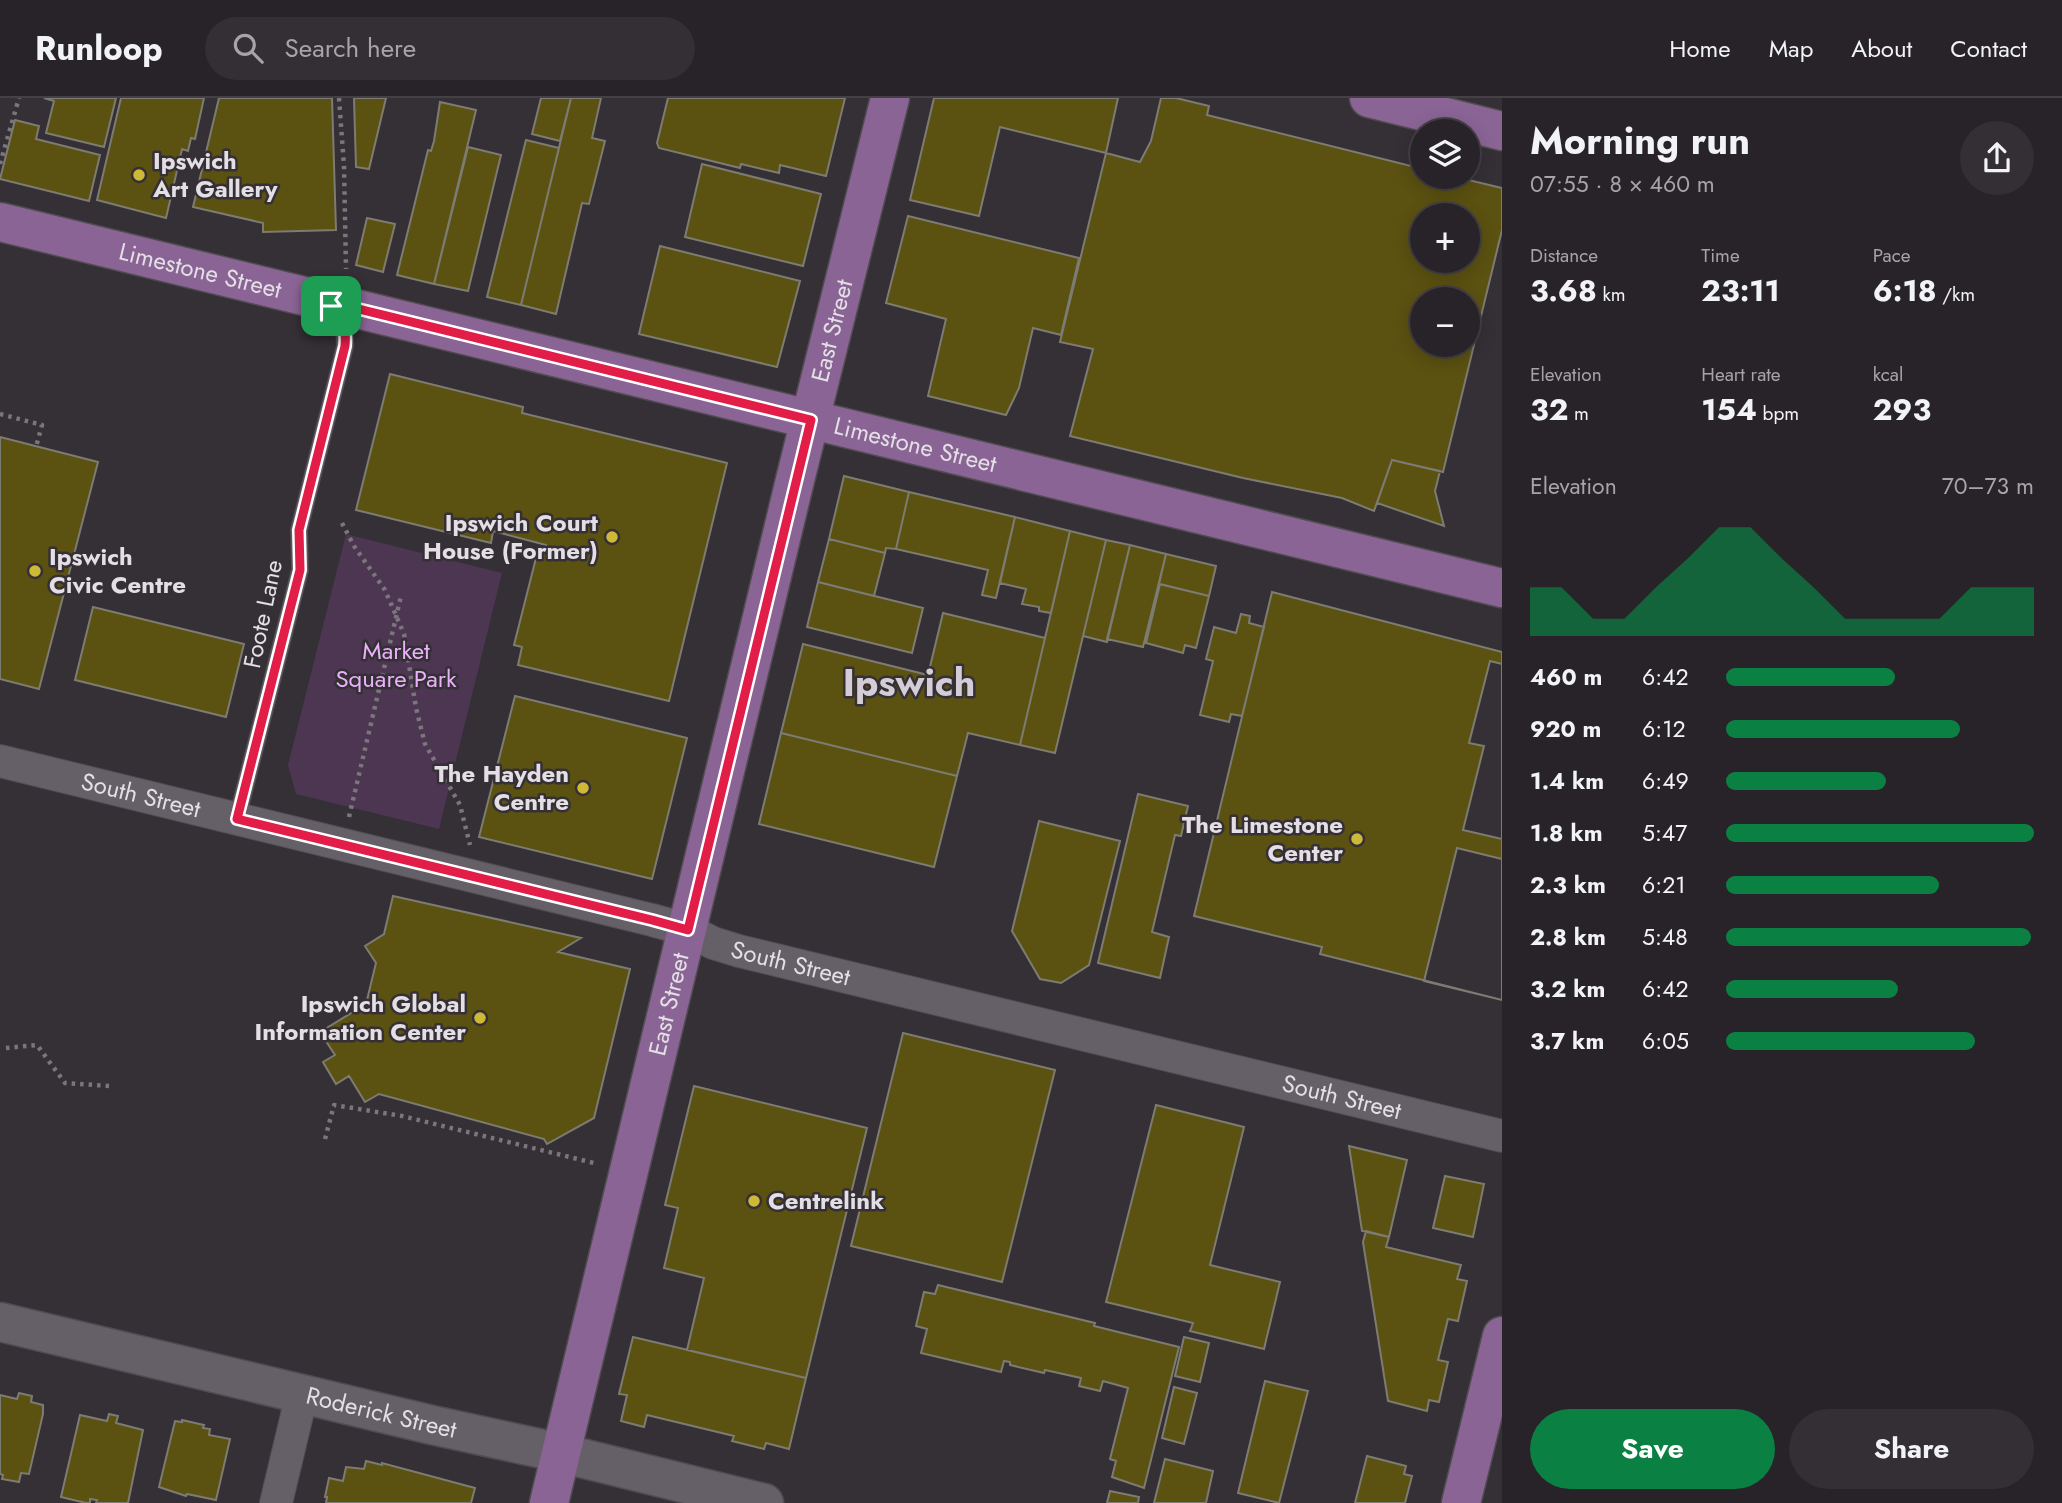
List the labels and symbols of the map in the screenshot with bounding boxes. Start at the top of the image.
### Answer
place label: Ipswich Art Gallery [152,143,278,206]
marker: Ipswich Art Gallery [131,167,147,183]
street label: Limestone Street [115,234,285,307]
street label: East Street [802,275,861,386]
pin [301,276,361,336]
street label: Limestone Street [830,408,1000,481]
place label: Ipswich Court House (Former) [423,505,598,568]
marker: Ipswich Court House (Former) [604,529,620,545]
place label: Ipswich Civic Centre [49,539,186,602]
street label: Foote Lane [234,556,291,671]
marker: Ipswich Civic Centre [27,563,43,579]
park label: Market Square Park [335,633,457,696]
district label: Ipswich [843,655,975,710]
place label: The Hayden Centre [434,756,569,819]
street label: South Street [78,763,205,826]
marker: The Hayden Centre [575,780,591,796]
place label: The Limestone Center [1182,807,1343,870]
marker: The Limestone Center [1349,831,1365,847]
street label: South Street [727,932,854,994]
street label: East Street [639,949,698,1059]
place label: Ipswich Global Information Center [255,986,466,1049]
marker: Ipswich Global Information Center [472,1010,488,1026]
street label: South Street [1279,1065,1405,1128]
place label: Centrelink [768,1183,884,1218]
marker: Centrelink [746,1193,762,1209]
street label: Roderick Street [303,1378,460,1447]

